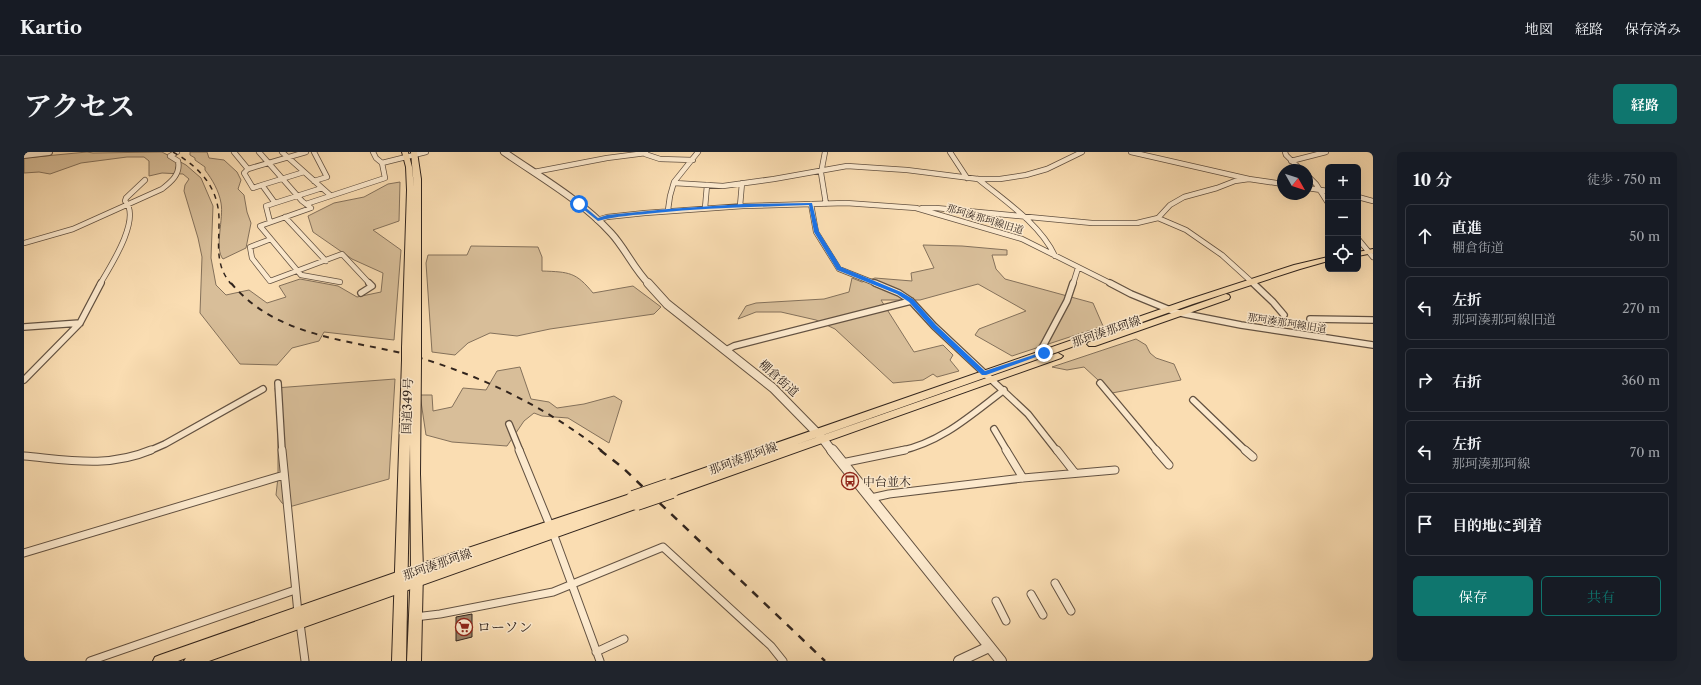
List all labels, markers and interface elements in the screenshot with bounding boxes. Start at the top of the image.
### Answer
text: Kartio [20,16,82,39]
text: 地図 [1525,20,1553,38]
text: 経路 [1575,20,1603,38]
text: 保存済み [1625,20,1681,38]
button: 経路 [1613,84,1677,124]
text: アクセス [24,89,135,123]
north arrow [1277,164,1313,200]
map controls [1325,164,1361,272]
button: + [1325,164,1361,200]
text: 10 分 [1413,170,1453,190]
text: 徒歩 · 750 m [1587,171,1661,187]
route start [570,195,588,213]
button: − [1325,200,1361,236]
street label: 那珂湊那珂線旧道 [945,201,1025,237]
text: 直進 [1452,218,1482,237]
icon: ahead [1414,225,1436,247]
text: 50 m [1629,228,1660,244]
button: locate [1325,236,1361,272]
text: 棚倉街道 [1452,239,1504,255]
text: 左折 [1452,290,1482,309]
icon: left [1414,297,1436,319]
text: 270 m [1622,300,1660,316]
street label: 那珂湊那珂線旧道 [1246,310,1328,336]
text: 那珂湊那珂線旧道 [1452,311,1556,327]
street label: 那珂湊那珂線 [1070,312,1142,350]
route end [1035,344,1053,362]
street label: 棚倉街道 [756,356,802,400]
icon: right [1414,369,1436,391]
text: 右折 [1452,372,1482,391]
text: 360 m [1621,372,1660,388]
street label: 国道349号 [399,377,415,435]
text: 左折 [1452,434,1482,453]
street label: 那珂湊那珂線 [707,439,779,477]
icon: left [1414,441,1436,463]
text: 70 m [1630,444,1660,460]
text: 那珂湊那珂線 [1452,455,1530,471]
bus stop icon: 中台並木 [840,471,860,491]
place label: 中台並木 [863,474,911,489]
icon: arrive [1414,513,1436,535]
text: 目的地に到着 [1452,516,1542,535]
street label: 那珂湊那珂線 [401,545,473,583]
button: 保存 [1413,576,1533,616]
button: 共有 [1541,576,1661,616]
supermarket icon: ローソン [454,617,474,637]
place label: ローソン [477,618,532,636]

